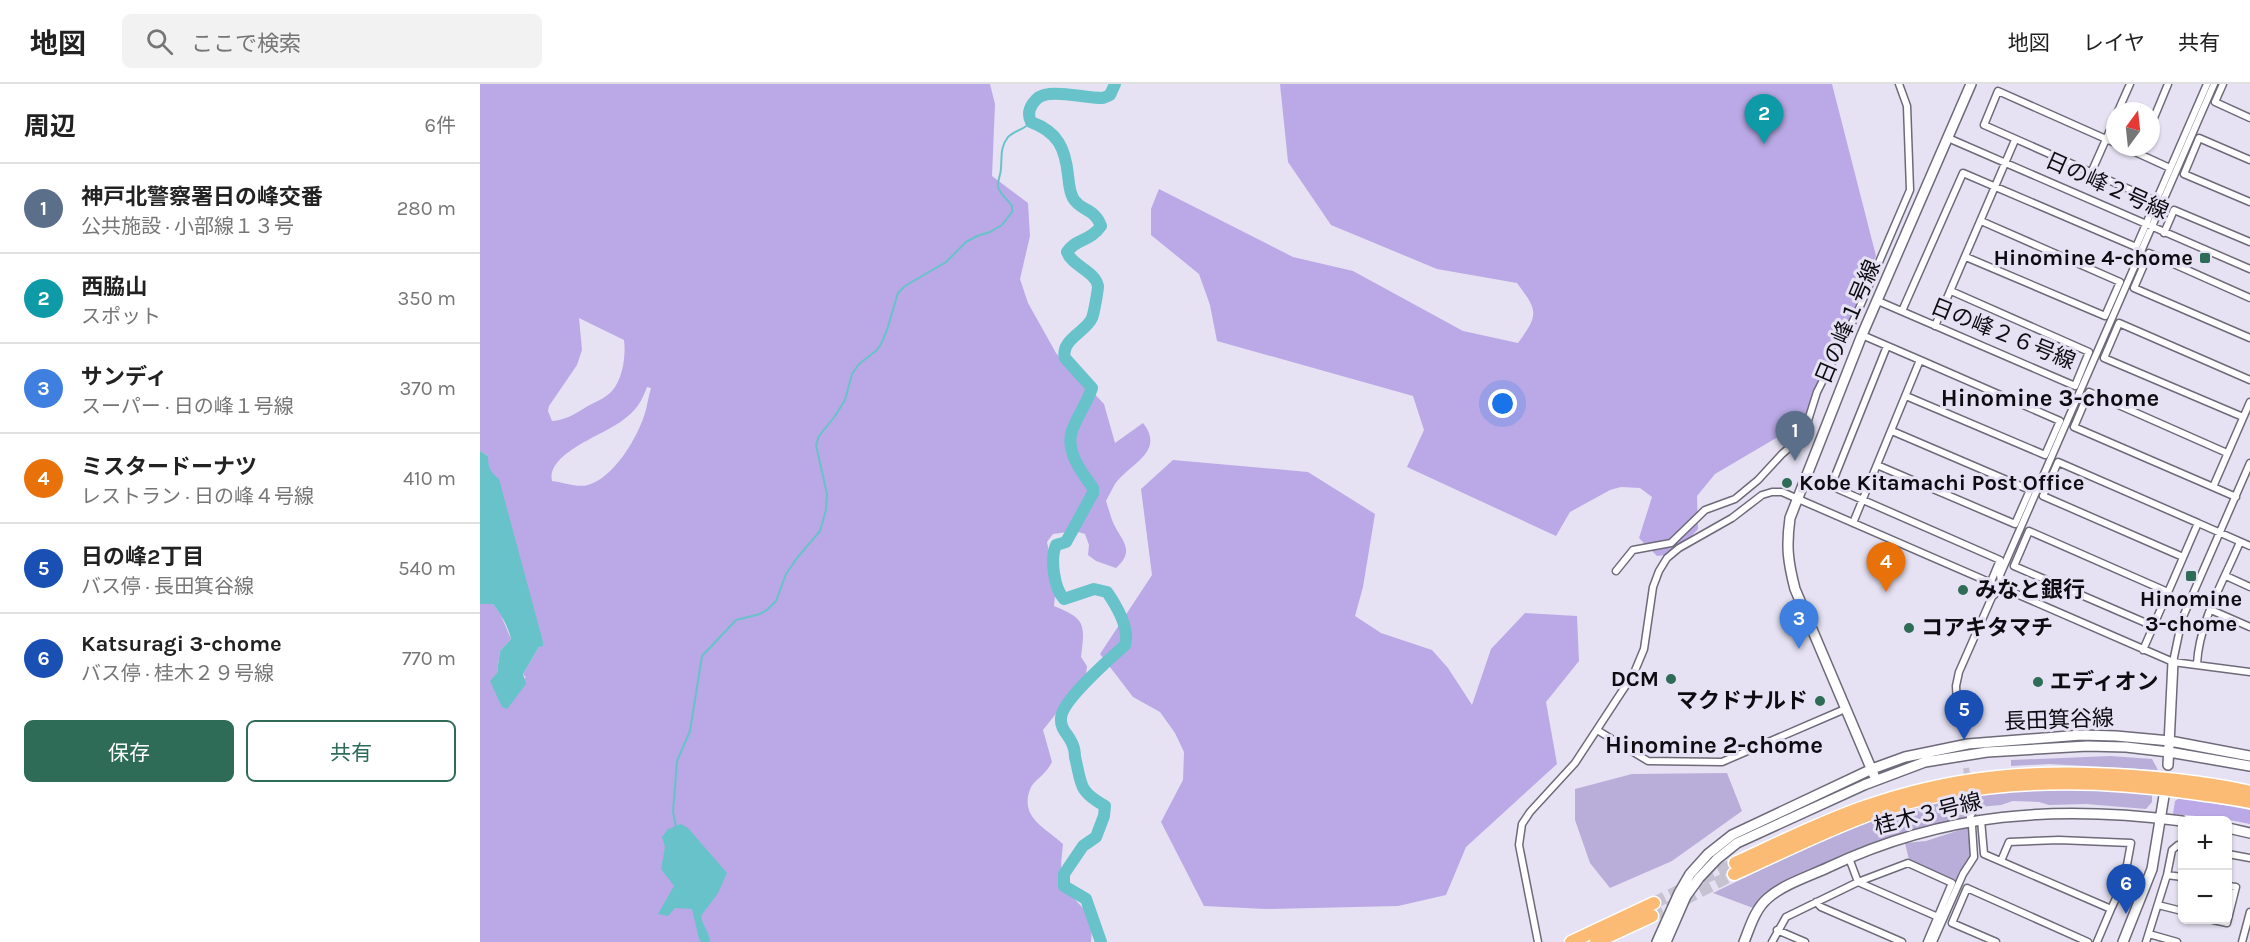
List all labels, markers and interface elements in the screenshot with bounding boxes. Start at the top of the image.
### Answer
search box [122,14,542,68]
icon: search [143,25,176,58]
text: 地図 [30,27,86,60]
text: ここで検索 [191,31,301,57]
text: 地図 [2008,31,2050,55]
text: レイヤ [2083,31,2145,55]
text: 共有 [2178,31,2220,55]
pin: 2 [1744,94,1784,144]
north arrow [2106,102,2160,156]
text: 周辺 [24,111,76,142]
text: 6件 [425,114,456,137]
street label: 日の峰２号線 [2041,147,2173,225]
text: 神戸北警察署日の峰交番 [81,184,323,210]
text: 1 [40,197,47,220]
text: 280 m [397,197,456,220]
text: 公共施設 · 小部線１３号 [81,215,294,238]
place label: Hinomine 4-chome [1993,245,2193,271]
marker: Hinomine 4-chome [2198,251,2212,265]
street label: 日の峰１号線 [1810,256,1886,388]
text: 西脇山 [81,274,147,300]
text: 2 [37,287,50,310]
text: 350 m [398,287,456,310]
street label: 日の峰２６号線 [1927,293,2079,375]
text: スポット [81,305,161,328]
text: サンディ [81,364,167,390]
text: 3 [37,377,50,400]
text: 370 m [399,377,456,400]
district label: Hinomine 3-chome [1941,384,2159,412]
your location [1488,389,1517,418]
text: スーパー · 日の峰１号線 [81,395,294,418]
pin: 1 [1776,412,1814,461]
text: ミスタードーナツ [81,454,257,480]
text: 4 [38,467,49,490]
text: 410 m [403,467,456,490]
place label: Kobe Kitamachi Post Office [1799,470,2084,496]
marker: Kobe Kitamachi Post Office [1780,476,1794,490]
text: レストラン · 日の峰４号線 [81,485,314,508]
pin: 4 [1866,542,1906,592]
text: 日の峰2丁目 [81,544,204,570]
text: 5 [38,557,49,580]
text: 540 m [398,557,456,580]
marker: Hinomine 3-chome [2184,569,2198,583]
text: バス停 · 長田箕谷線 [81,575,254,598]
place label: みなと銀行 [1975,577,2085,603]
marker: みなと銀行 [1956,583,1970,597]
place label: Hinomine 3-chome [2140,586,2242,637]
pin: 3 [1780,600,1818,649]
place label: コアキタマチ [1921,615,2053,641]
marker: コアキタマチ [1902,621,1916,635]
text: Katsuragi 3-chome [81,631,282,657]
text: 6 [37,647,50,670]
text: 770 m [402,647,456,670]
text: バス停 · 桂木２９号線 [81,662,274,685]
place label: DCM [1611,666,1659,692]
place label: エディオン [2050,669,2158,695]
marker: DCM [1664,672,1678,686]
marker: エディオン [2031,675,2045,689]
place label: マクドナルド [1676,688,1808,714]
pin: 5 [1944,690,1984,740]
marker: マクドナルド [1813,694,1827,708]
street label: 長田箕谷線 [2004,705,2114,735]
button: 保存 [24,720,234,782]
button: 共有 [246,720,456,782]
district label: Hinomine 2-chome [1605,731,1823,759]
street label: 桂木３号線 [1871,788,1985,840]
map controls [2178,816,2232,924]
button: + [2178,816,2232,870]
pin: 6 [2106,864,2146,914]
button: − [2178,870,2232,924]

